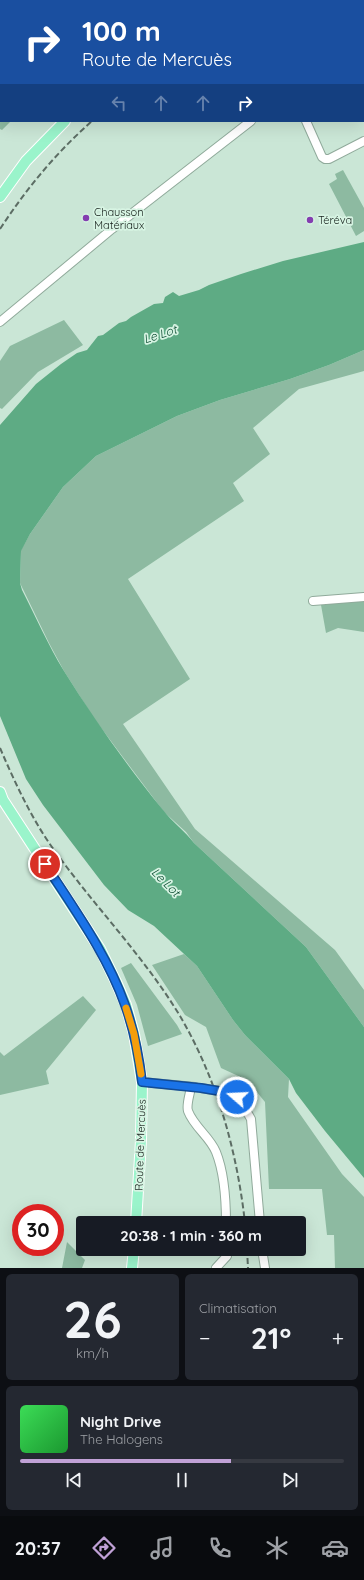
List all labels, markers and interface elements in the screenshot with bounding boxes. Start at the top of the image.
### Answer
text: 100 m [82,13,161,48]
icon: right [16,16,68,68]
text: Route de Mercuès [82,48,232,71]
icon: left [108,92,130,114]
icon: ahead [150,92,172,114]
icon: ahead [192,92,214,114]
icon: right [234,92,256,114]
place label: Chausson Matériaux [94,205,144,232]
marker: Chausson Matériaux [81,213,91,223]
place label: Téréva [318,213,352,227]
marker: Téréva [305,215,315,225]
water label: Le Lot [141,321,180,346]
pin [28,847,62,881]
icon: arrive [34,853,56,875]
water label: Le Lot [149,865,185,901]
position arrow [216,1076,258,1118]
street label: Route de Mercuès [131,1099,149,1191]
speed limit sign: 30 [12,1204,64,1256]
text: 20:38 · 1 min · 360 m [120,1226,262,1245]
text: 26 [63,1286,122,1351]
text: Climatisation [199,1300,277,1316]
text: 21° [251,1319,291,1357]
text: − [199,1324,210,1352]
text: + [332,1324,344,1352]
text: km/h [76,1345,109,1361]
text: Night Drive [80,1412,161,1431]
text: The Halogens [80,1431,163,1447]
icon: previous [63,1469,85,1491]
icon: pause [171,1469,193,1491]
icon: next [279,1469,301,1491]
icon: directions [90,1534,118,1562]
icon: music [148,1534,176,1562]
icon: phone [206,1534,234,1562]
icon: climate [263,1534,291,1562]
icon: car [321,1534,349,1562]
text: 20:37 [15,1537,61,1560]

